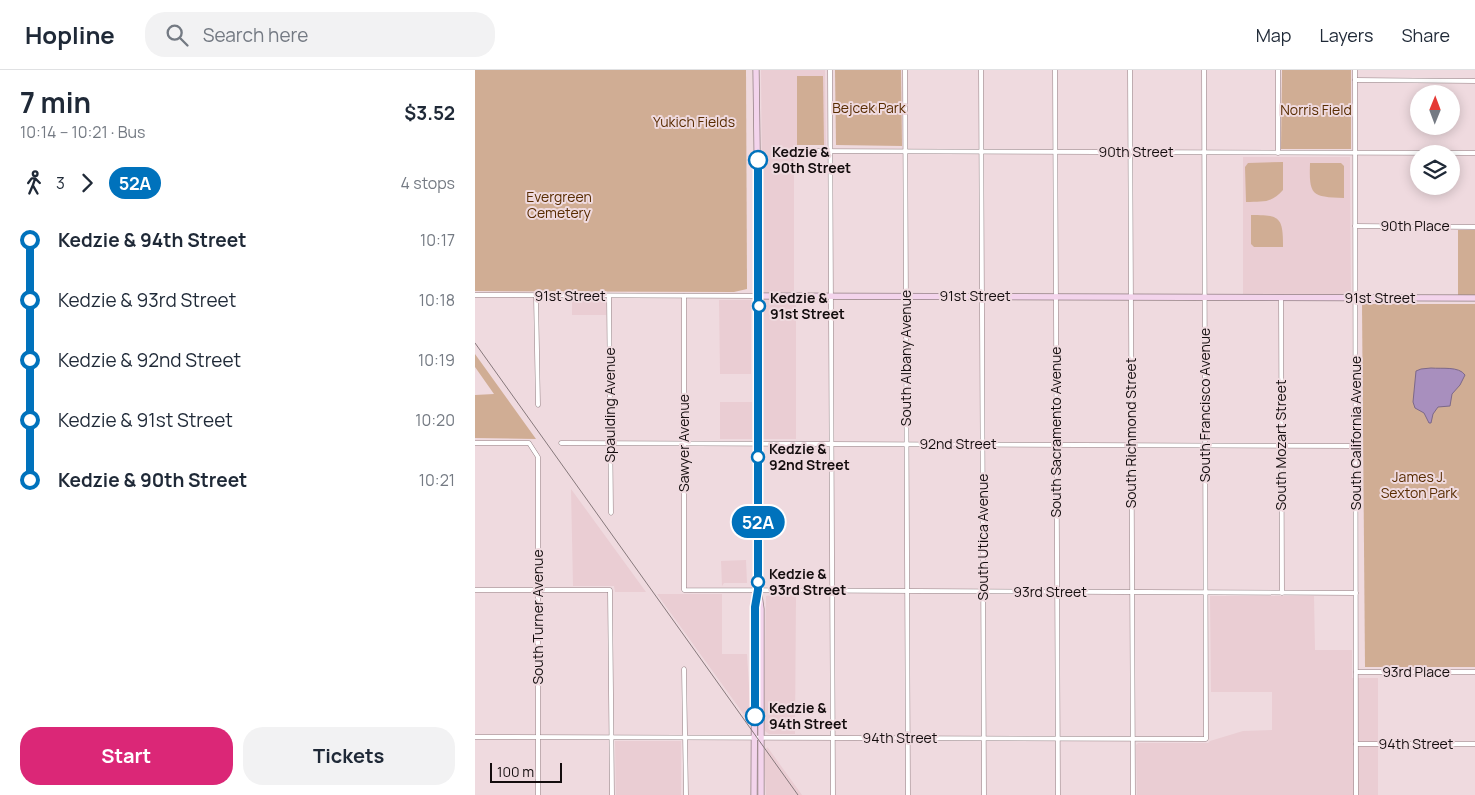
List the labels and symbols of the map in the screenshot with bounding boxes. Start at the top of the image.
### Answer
north arrow [1410,85,1460,135]
park label: Bejcek Park [832,98,907,117]
park label: Norris Field [1280,100,1352,119]
park label: Yukich Fields [653,112,735,131]
place label: Kedzie & 90th Street [772,142,851,177]
street label: 90th Street [1098,142,1174,161]
marker: Kedzie & 90th Street [748,150,768,170]
park label: Evergreen Cemetery [526,187,592,222]
street label: 90th Place [1380,216,1450,235]
street label: 91st Street [534,286,606,305]
street label: 91st Street [939,286,1011,305]
place label: Kedzie & 91st Street [770,288,845,323]
street label: 91st Street [1344,288,1416,307]
street label: South Albany Avenue [896,290,915,426]
marker: Kedzie & 91st Street [752,299,766,313]
street label: South Francisco Avenue [1195,328,1214,482]
street label: South Sacramento Avenue [1046,346,1065,518]
street label: Spaulding Avenue [600,347,619,463]
street label: South California Avenue [1346,356,1365,510]
street label: South Richmond Street [1121,357,1140,508]
street label: South Mozart Street [1271,379,1290,511]
street label: Sawyer Avenue [674,394,693,492]
street label: 92nd Street [919,434,997,453]
place label: Kedzie & 92nd Street [769,439,850,474]
marker: Kedzie & 92nd Street [751,450,765,464]
park label: James J. Sexton Park [1381,467,1458,502]
street label: South Utica Avenue [973,474,992,600]
line badge: 52A [729,506,787,538]
street label: South Turner Avenue [528,549,547,685]
place label: Kedzie & 93rd Street [769,564,846,599]
marker: Kedzie & 93rd Street [751,575,765,589]
street label: 93rd Street [1013,582,1087,601]
street label: 93rd Place [1382,662,1450,681]
place label: Kedzie & 94th Street [769,698,847,733]
marker: Kedzie & 94th Street [745,706,765,726]
street label: 94th Street [863,728,938,747]
street label: 94th Street [1379,734,1454,753]
scale bar [490,760,563,783]

